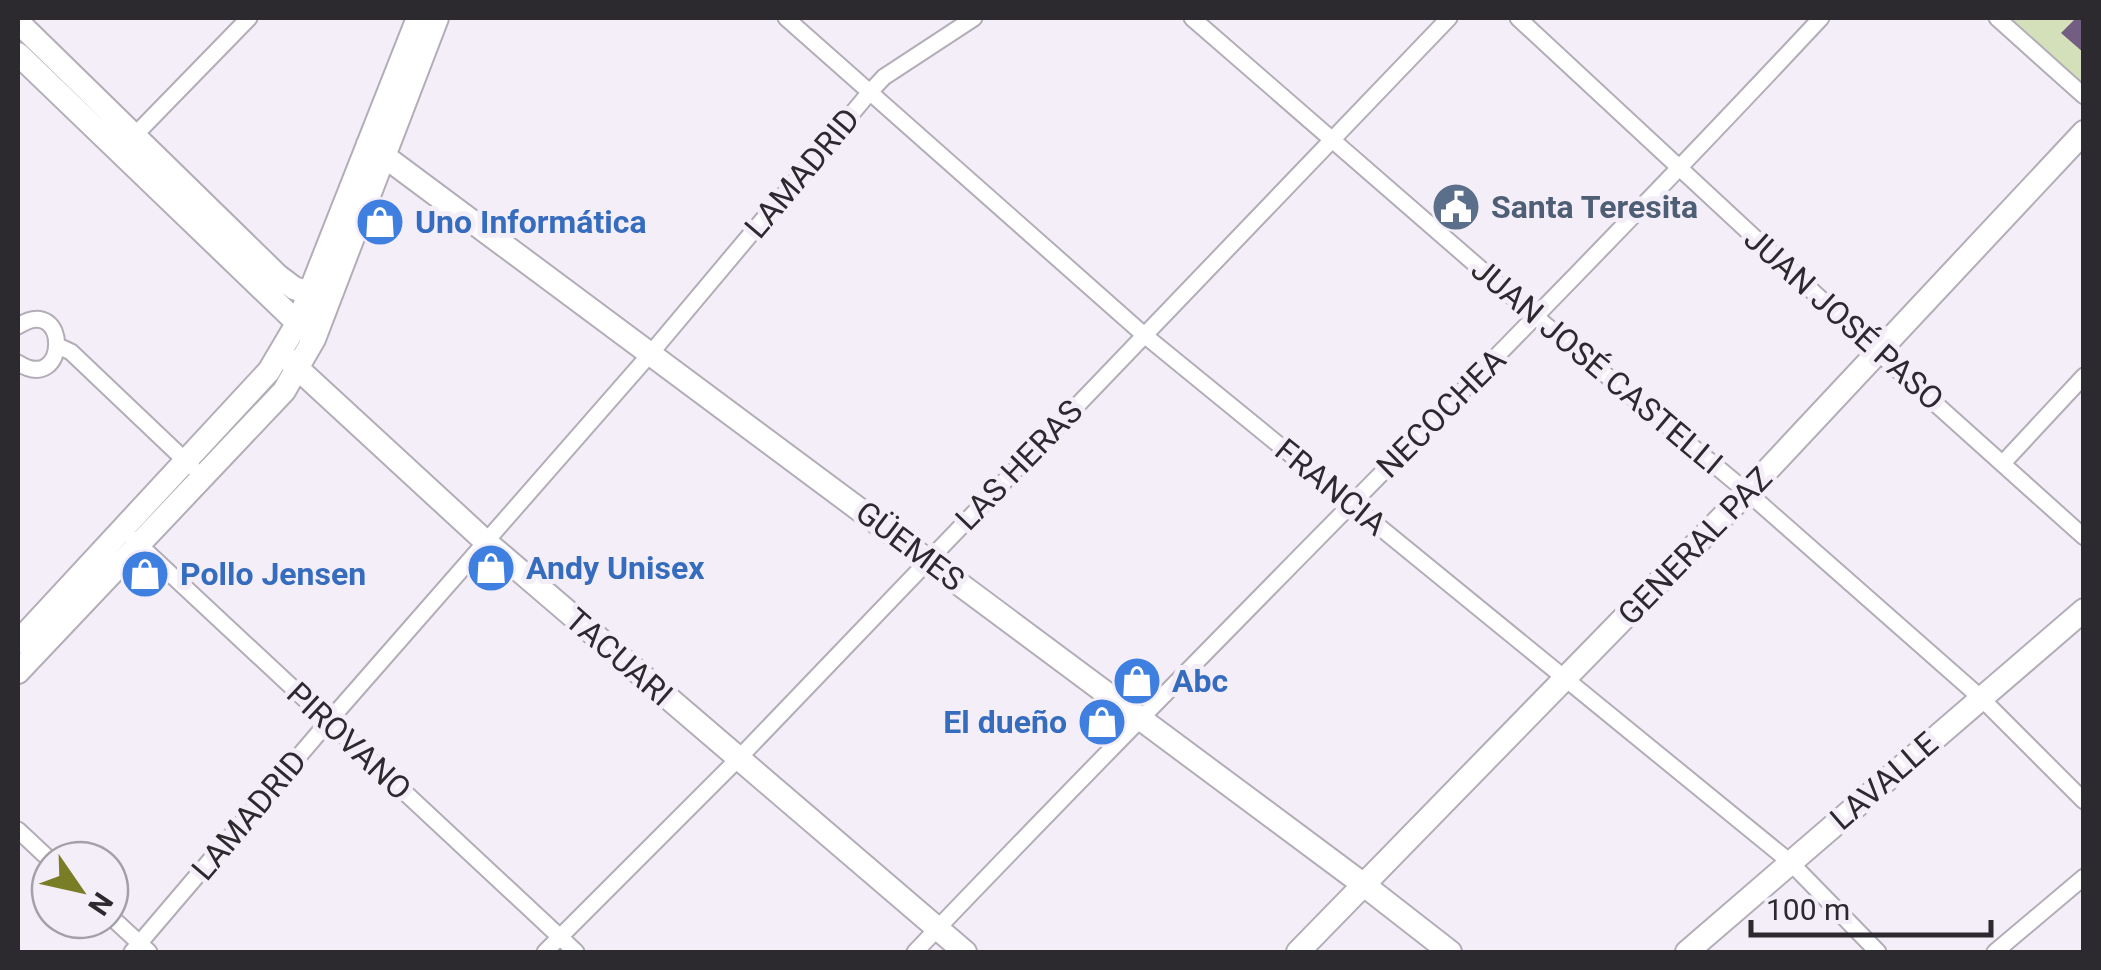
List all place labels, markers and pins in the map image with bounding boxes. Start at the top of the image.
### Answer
public building icon: Santa Teresita [1430,181,1482,233]
place label: Santa Teresita [1491,188,1698,226]
shop icon: Uno Informática [354,196,406,248]
place label: Uno Informática [415,203,647,241]
shop icon: Andy Unisex [465,542,517,594]
shop icon: Pollo Jensen [119,548,171,600]
place label: Andy Unisex [526,549,705,587]
place label: Pollo Jensen [180,555,366,593]
shop icon: Abc [1111,655,1163,707]
place label: Abc [1172,662,1228,700]
shop icon: El dueño [1076,696,1128,748]
place label: El dueño [943,703,1067,741]

